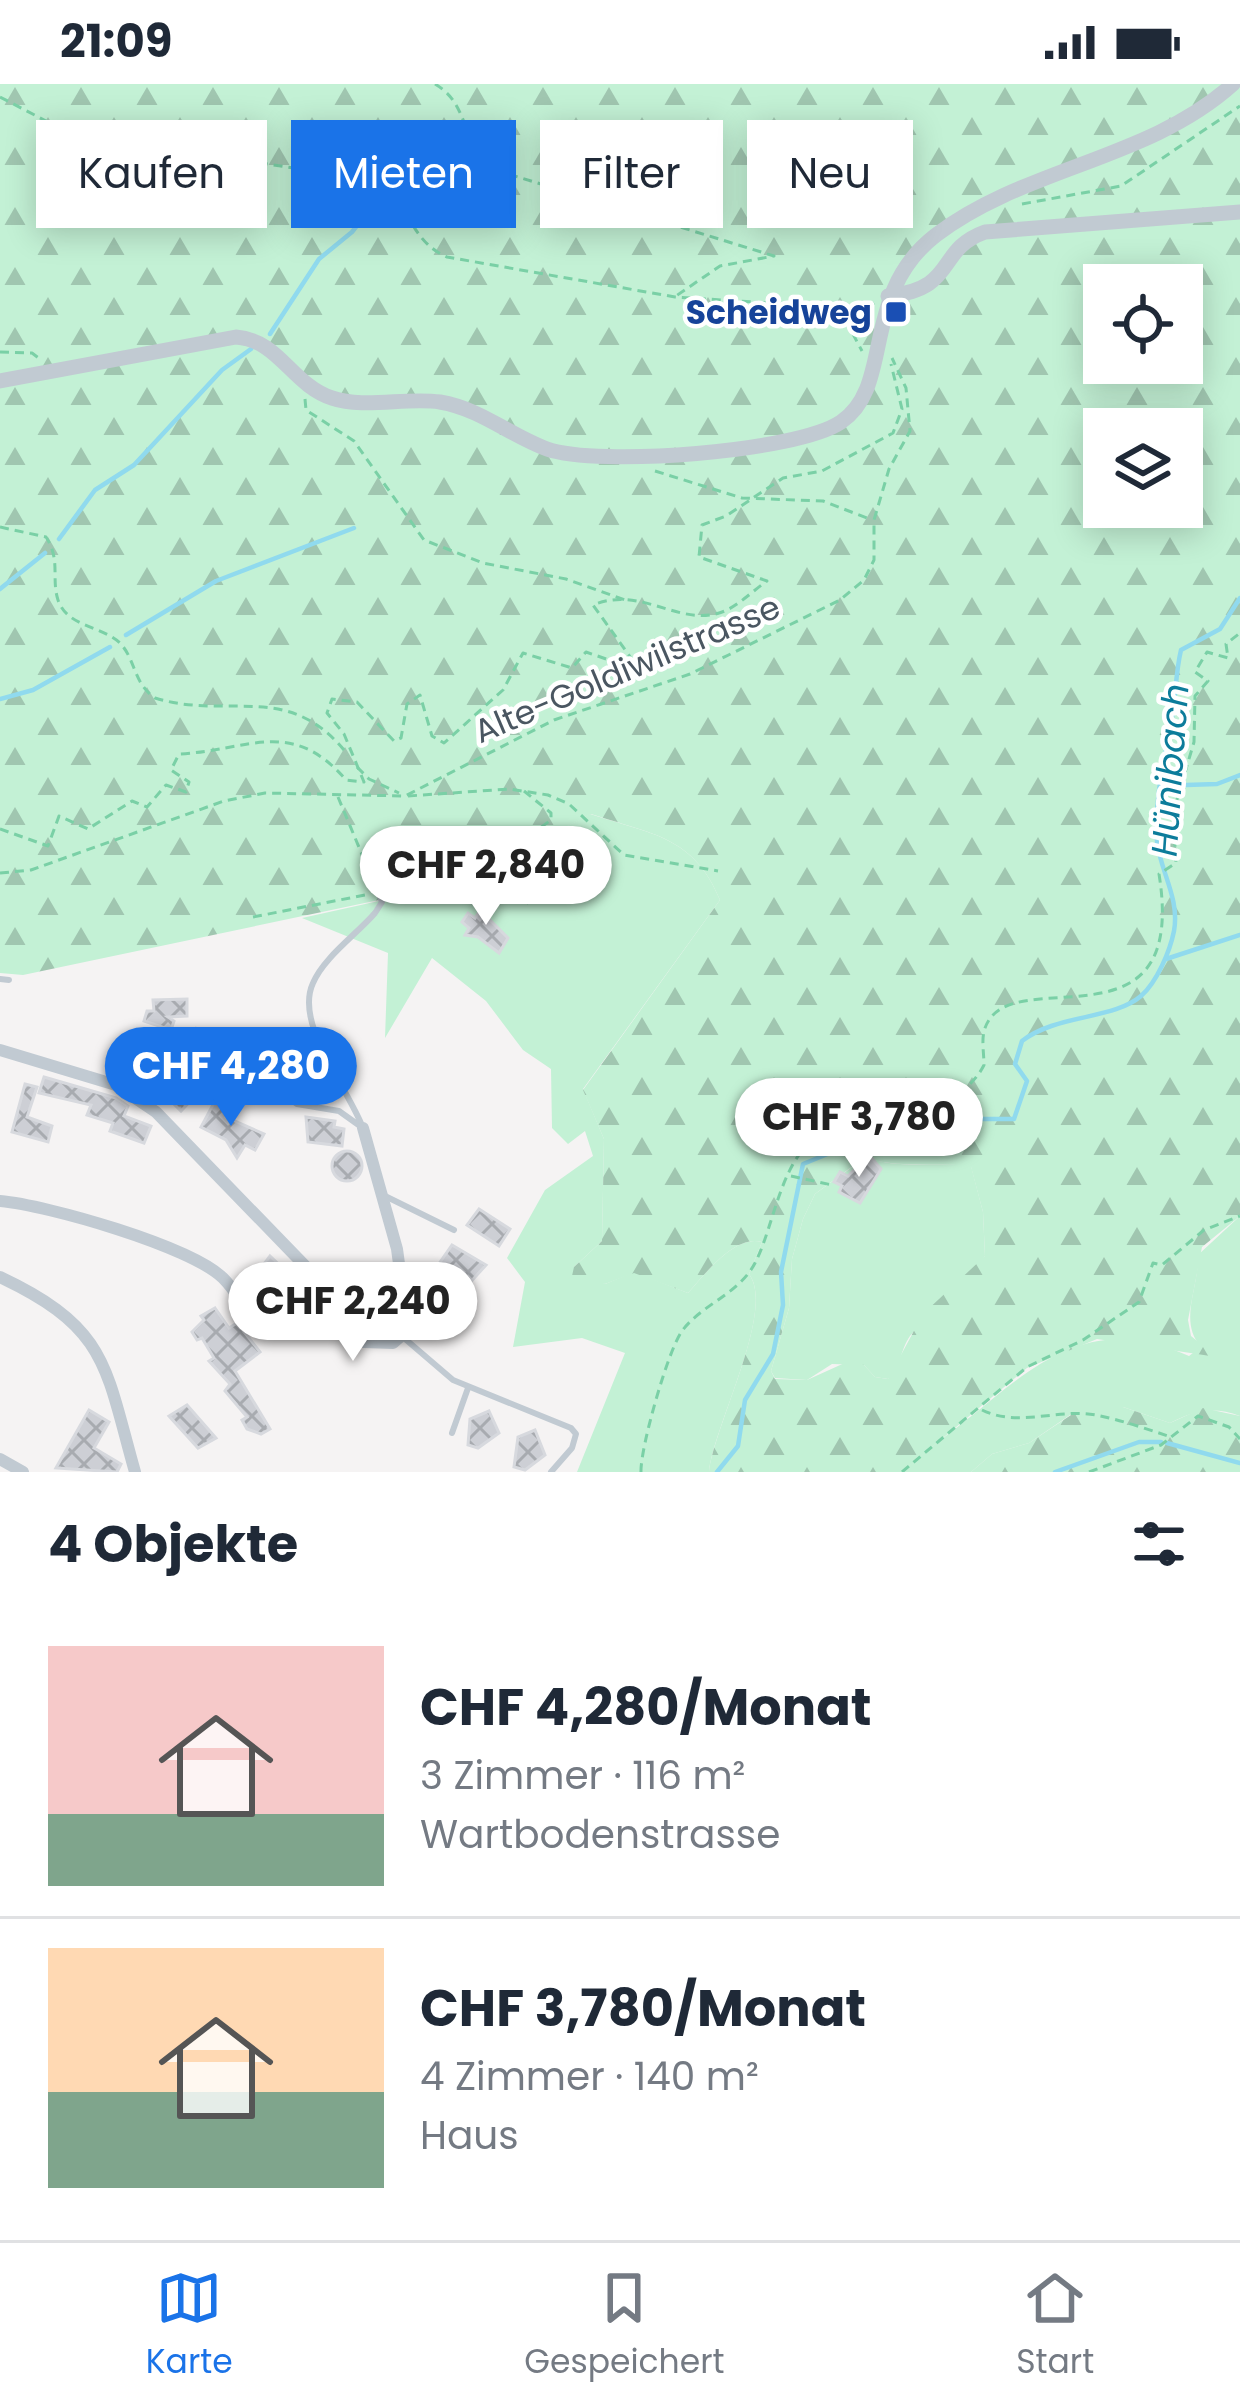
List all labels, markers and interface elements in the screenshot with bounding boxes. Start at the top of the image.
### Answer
text: 21:09 [60,10,172,73]
chip: Kaufen [36,120,267,228]
chip: Mieten [291,120,516,228]
chip: Filter [540,120,723,228]
chip: Neu [747,120,913,228]
map controls [1083,264,1203,528]
button: locate [1083,264,1203,384]
place label: Scheidweg [686,289,872,336]
marker: Scheidweg [883,299,909,325]
button: layers [1083,408,1203,528]
street label: Alte-Goldiwilstrasse [467,583,787,755]
water label: Hünibach [1139,682,1201,858]
pin: CHF 2,840 [349,826,623,928]
text: CHF 2,840 [387,837,585,892]
pin: CHF 4,280 [94,1027,368,1129]
text: CHF 4,280 [132,1038,330,1093]
pin: CHF 3,780 [722,1078,996,1180]
text: CHF 3,780 [762,1089,956,1144]
pin: CHF 2,240 [216,1262,490,1364]
text: CHF 2,240 [255,1273,451,1328]
text: 4 Objekte [48,1508,298,1580]
icon: filters [1126,1511,1192,1577]
text: CHF 4,280/Monat [420,1671,872,1743]
icon: home [144,1694,288,1838]
text: 3 Zimmer · 116 m² [420,1748,745,1803]
text: Wartbodenstrasse [420,1807,780,1862]
text: CHF 3,780/Monat [420,1972,866,2044]
icon: home [144,1996,288,2140]
text: 4 Zimmer · 140 m² [420,2049,759,2104]
text: Haus [420,2108,519,2163]
tab: Karte [146,2265,233,2387]
tab: Gespeichert [524,2265,725,2387]
tab: Start [1016,2265,1094,2387]

